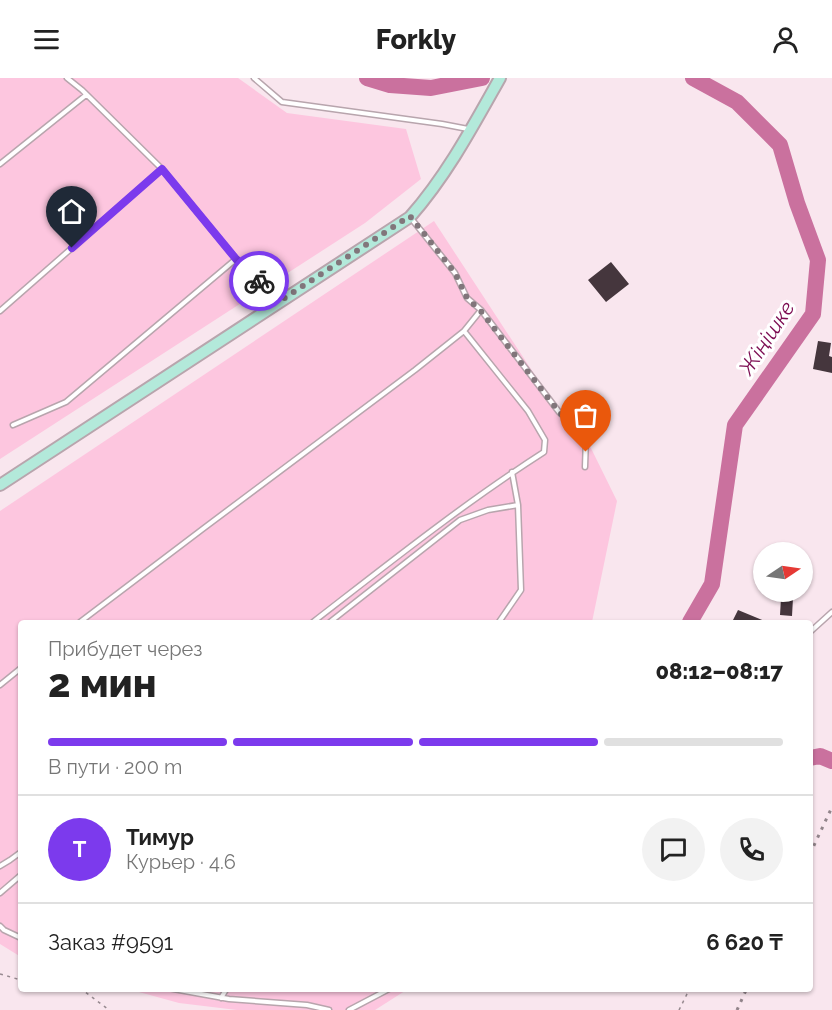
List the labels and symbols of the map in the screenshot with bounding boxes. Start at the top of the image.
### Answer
pin [46,186,97,248]
courier [229,251,289,311]
water label: Жіңішке [733,296,800,380]
pin [560,390,611,452]
north arrow [753,542,813,602]

